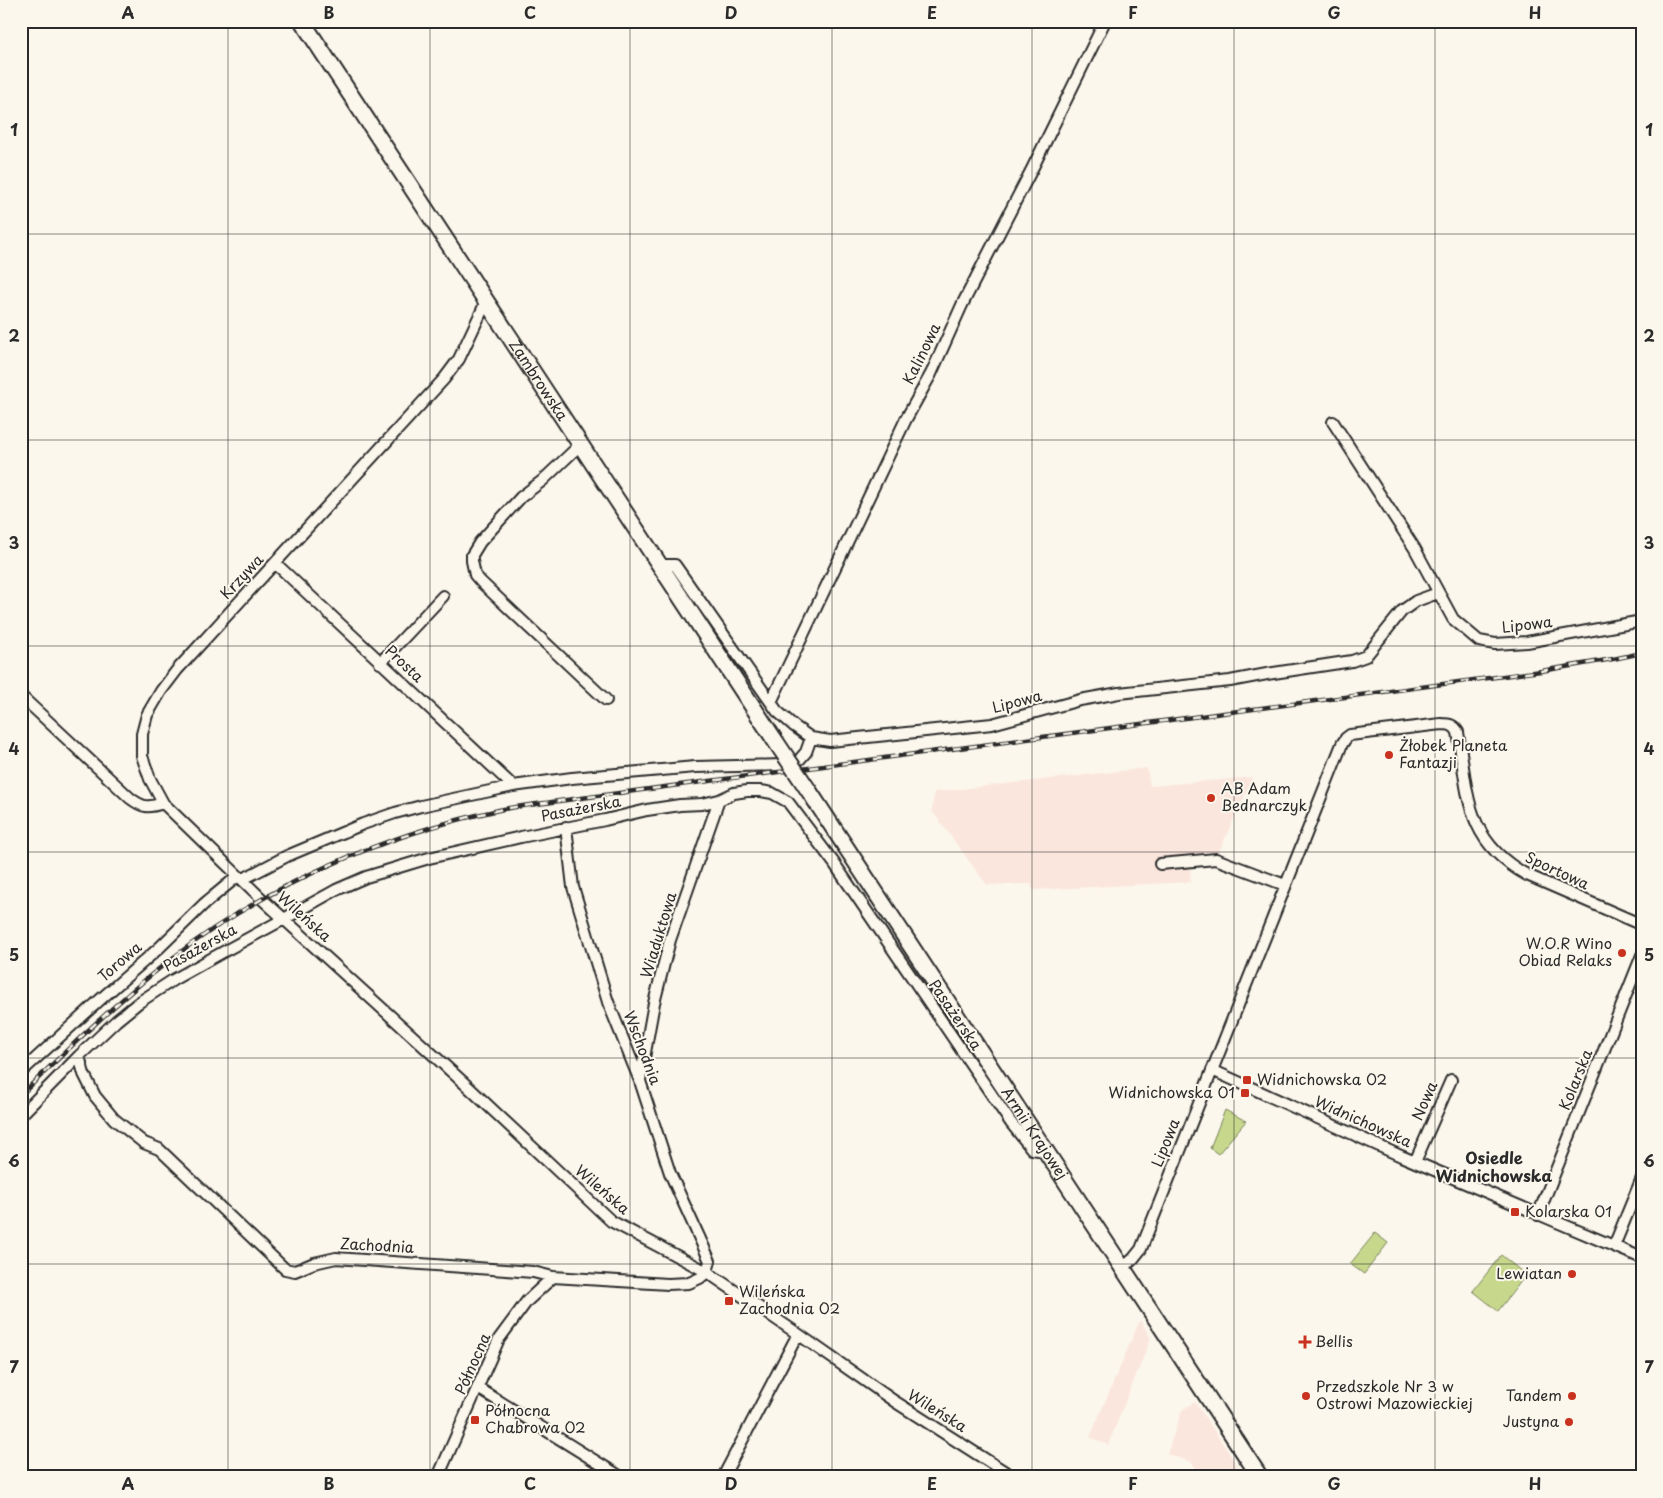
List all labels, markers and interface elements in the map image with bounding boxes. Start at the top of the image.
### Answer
text: A [122,0,135,24]
text: B [324,0,335,24]
text: C [524,0,536,24]
text: D [725,0,737,24]
text: E [927,0,937,24]
text: F [1128,0,1138,24]
text: G [1327,0,1341,24]
text: H [1529,0,1541,24]
text: 1 [10,117,18,141]
text: 1 [1645,117,1653,141]
street label: Kalinowa [896,318,946,388]
text: 2 [8,323,20,347]
text: 2 [1643,323,1655,347]
street label: Zambrowska [504,334,575,425]
text: 3 [9,530,19,554]
text: 3 [1644,530,1654,554]
street label: Krzywa [214,548,268,604]
street label: Lipowa [1500,609,1554,638]
street label: Prosta [380,639,430,687]
street label: Lipowa [989,683,1045,718]
place label: Żłobek Planeta Fantazji [1399,733,1508,773]
text: 4 [9,736,20,760]
text: 4 [1644,736,1655,760]
marker: Żłobek Planeta Fantazji [1383,749,1395,761]
place label: AB Adam Bednarczyk [1221,776,1308,816]
street label: Pasażerska [539,788,623,827]
marker: AB Adam Bednarczyk [1205,792,1217,804]
street label: Sportowa [1522,845,1594,895]
street label: Wileńska [273,885,338,947]
street label: Wiaduktowa [634,888,682,980]
street label: Pasażerska [158,917,241,976]
place label: W.O.R Wino Obiad Relaks [1519,931,1612,971]
street label: Torowa [92,935,146,986]
text: 5 [9,942,19,966]
text: 5 [1644,942,1654,966]
marker: W.O.R Wino Obiad Relaks [1616,947,1628,959]
street label: Pasażerska [924,974,989,1055]
street label: Wschodnia [619,1007,668,1089]
street label: Kolarska [1552,1045,1598,1113]
place label: Widnichowska 02 [1257,1067,1387,1090]
marker: Widnichowska 02 [1241,1074,1253,1086]
street label: Nowa [1405,1076,1443,1124]
place label: Widnichowska 01 [1109,1080,1235,1103]
street label: Armii Krajowej [997,1082,1074,1184]
marker: Widnichowska 01 [1239,1087,1251,1099]
street label: Widnichowska [1311,1089,1416,1153]
street label: Lipowa [1144,1114,1185,1170]
district label: Osiedle Widnichowska [1436,1145,1552,1187]
text: 6 [8,1148,20,1172]
text: 6 [1643,1148,1655,1172]
street label: Wileńska [570,1159,636,1220]
place label: Kolarska 01 [1525,1199,1612,1222]
marker: Kolarska 01 [1509,1206,1521,1218]
street label: Zachodnia [339,1231,416,1258]
place label: Lewiatan [1496,1261,1562,1284]
marker: Lewiatan [1566,1268,1578,1280]
place label: Wileńska Zachodnia 02 [739,1279,840,1319]
marker: Wileńska Zachodnia 02 [723,1295,735,1307]
street label: Północna [448,1328,496,1398]
place label: Bellis [1315,1329,1353,1352]
marker: Bellis [1299,1336,1311,1348]
text: 7 [9,1354,19,1378]
text: 7 [1644,1354,1654,1378]
place label: Przedszkole Nr 3 w Ostrowi Mazowieckiej [1316,1374,1473,1414]
street label: Wileńska [904,1382,972,1437]
place label: Tandem [1506,1383,1562,1406]
marker: Przedszkole Nr 3 w Ostrowi Mazowieckiej [1300,1390,1312,1402]
marker: Tandem [1566,1390,1578,1402]
place label: Północna Chabrowa 02 [485,1398,586,1438]
place label: Justyna [1503,1409,1560,1432]
marker: Północna Chabrowa 02 [469,1414,481,1426]
marker: Justyna [1563,1416,1575,1428]
text: A [122,1471,135,1495]
text: B [324,1471,335,1495]
text: C [524,1471,536,1495]
text: D [725,1471,737,1495]
text: E [927,1471,937,1495]
text: F [1128,1471,1138,1495]
text: G [1327,1471,1341,1495]
text: H [1529,1471,1541,1495]

